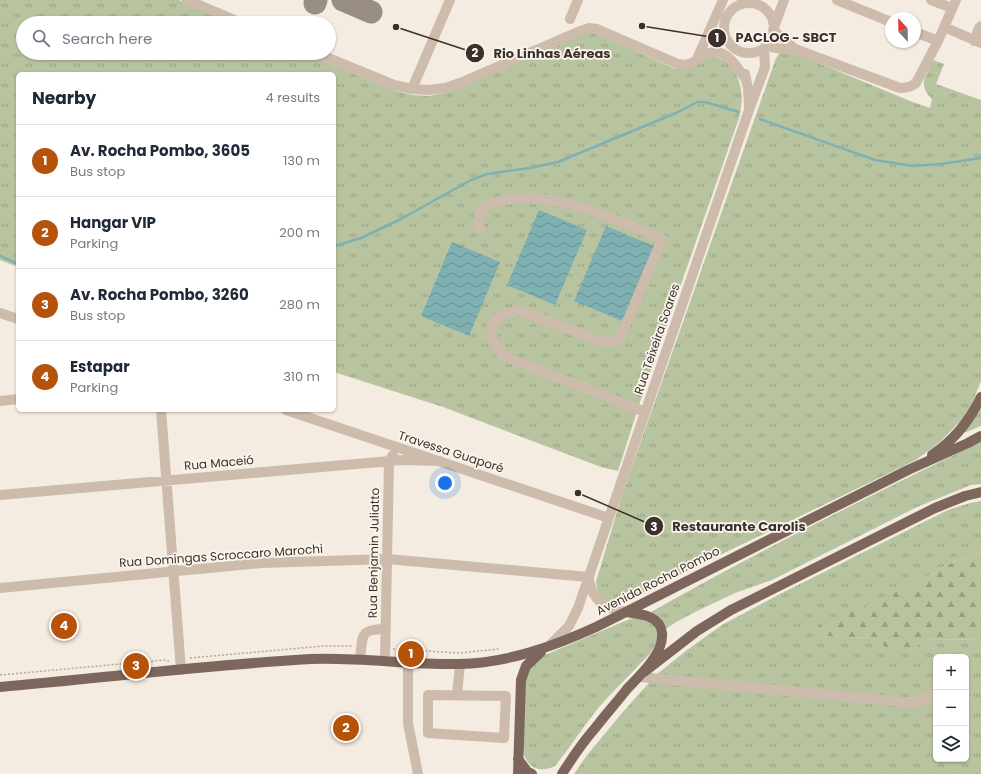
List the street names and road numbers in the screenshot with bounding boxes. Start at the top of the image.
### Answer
street label: Rua Teixeira Soares [630,281,683,397]
street label: Travessa Guaporé [396,426,506,477]
street label: Rua Maceió [183,451,255,474]
street label: Rua Benjamin Juliatto [364,487,383,618]
street label: Rua Domingas Scroccaro Marochi [119,540,323,571]
street label: Avenida Rocha Pombo [593,542,723,619]

